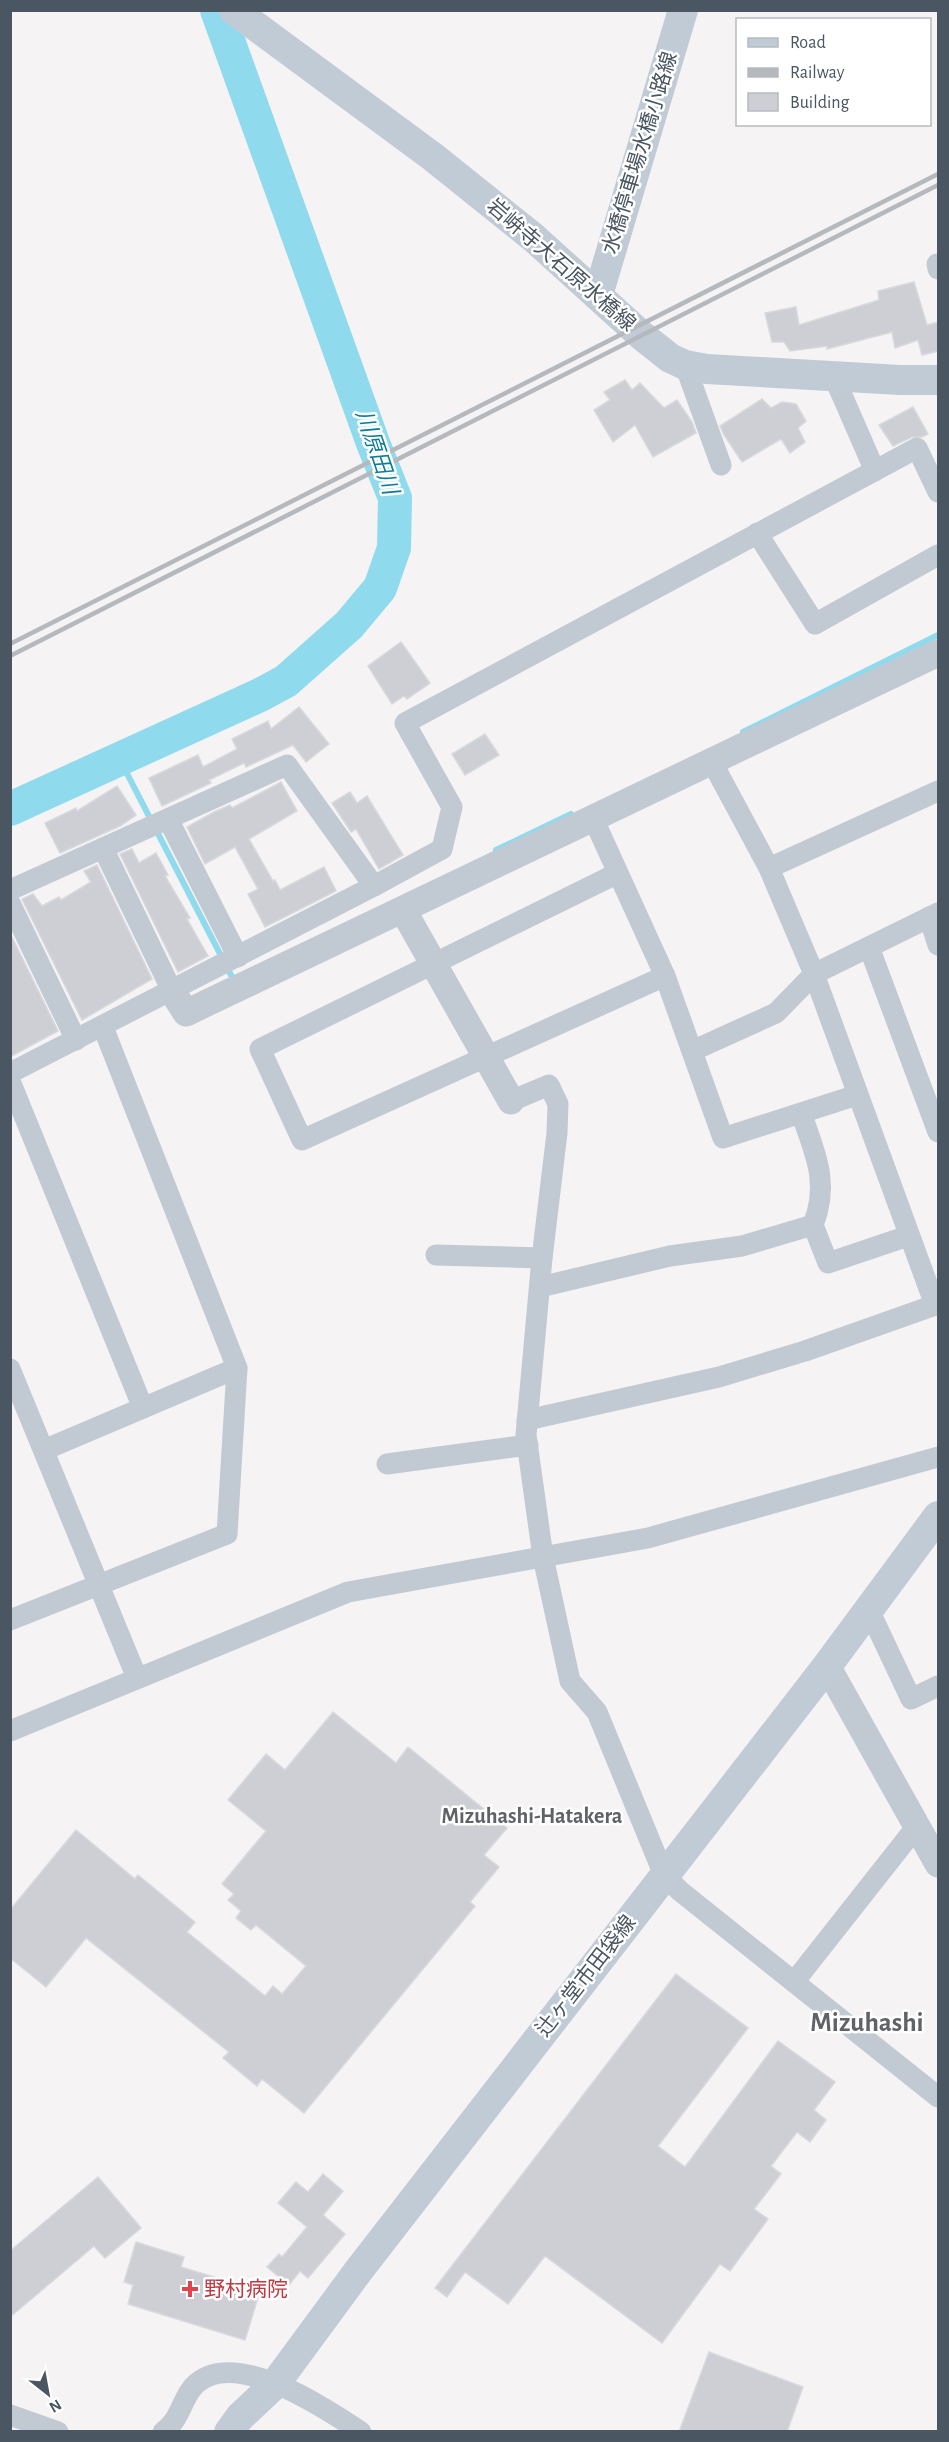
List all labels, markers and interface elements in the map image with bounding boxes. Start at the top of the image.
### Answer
legend [736,18,931,126]
text: Road [790,34,826,52]
street label: 水橋停車場水橋小路線 [598,49,681,256]
text: Railway [790,64,845,82]
text: Building [790,94,850,112]
street label: 岩峅寺大石原水橋線 [483,194,640,335]
water label: 川原田川 [352,407,402,499]
district label: Mizuhashi-Hatakera [442,1805,623,1827]
street label: 辻ヶ堂市田袋線 [532,1911,640,2040]
district label: Mizuhashi [810,2009,924,2036]
place label: 野村病院 [204,2278,288,2300]
marker: 野村病院 [181,2280,199,2298]
north arrow [18,2364,78,2424]
text: N [46,2396,64,2416]

